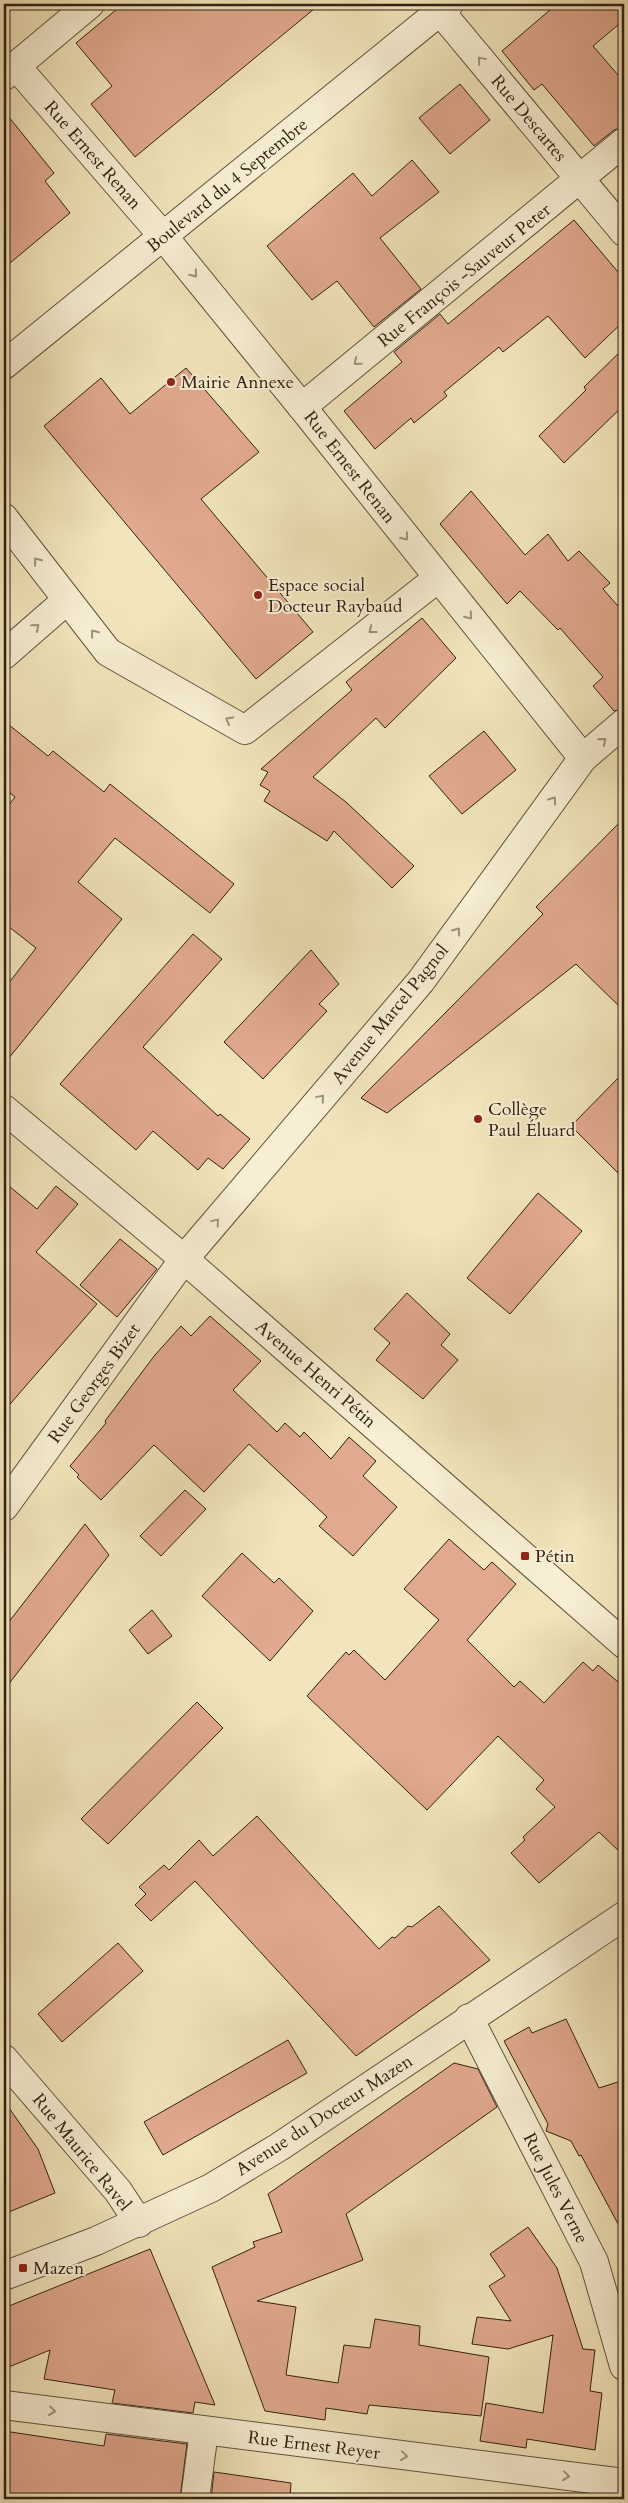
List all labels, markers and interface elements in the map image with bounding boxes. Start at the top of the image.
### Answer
one-way arrow [478,56,487,65]
street label: Rue Descartes [485,69,572,167]
street label: Rue Ernest Renan [38,95,147,216]
street label: Boulevard du 4 Septembre [141,112,313,258]
street label: Rue François -Sauveur Peter [372,197,557,353]
one-way arrow [188,268,196,277]
one-way arrow [354,356,363,365]
place label: Mairie Annexe [181,370,294,395]
marker: Mairie Annexe [165,376,177,388]
street label: Rue Ernest Renan [298,406,402,530]
one-way arrow [400,531,408,540]
one-way arrow [35,558,43,567]
place label: Espace social Docteur Raybaud [268,573,403,619]
marker: Espace social Docteur Raybaud [252,589,264,601]
one-way arrow [463,611,472,620]
one-way arrow [30,624,39,633]
one-way arrow [368,624,378,633]
one-way arrow [91,630,99,639]
one-way arrow [225,717,234,727]
one-way arrow [598,737,607,746]
one-way arrow [547,797,555,806]
one-way arrow [451,928,460,937]
street label: Avenue Marcel Pagnol [326,939,455,1090]
one-way arrow [316,1095,324,1104]
place label: Collège Paul Éluard [488,1097,576,1143]
marker: Collège Paul Éluard [472,1113,484,1125]
one-way arrow [210,1218,219,1227]
street label: Avenue Henri Pétin [250,1315,382,1434]
street label: Rue Georges Bizet [42,1318,147,1448]
place label: Pétin [535,1544,576,1569]
marker: Pétin [519,1550,531,1562]
street label: Avenue du Docteur Mazen [231,2048,418,2182]
street label: Rue Maurice Ravel [26,2088,137,2217]
street label: Rue Jules Verne [517,2129,594,2248]
place label: Mazen [33,2256,85,2281]
marker: Mazen [17,2262,29,2274]
one-way arrow [48,2405,56,2416]
street label: Rue Ernest Reyer [246,2425,382,2466]
one-way arrow [401,2450,409,2461]
one-way arrow [562,2470,570,2481]

